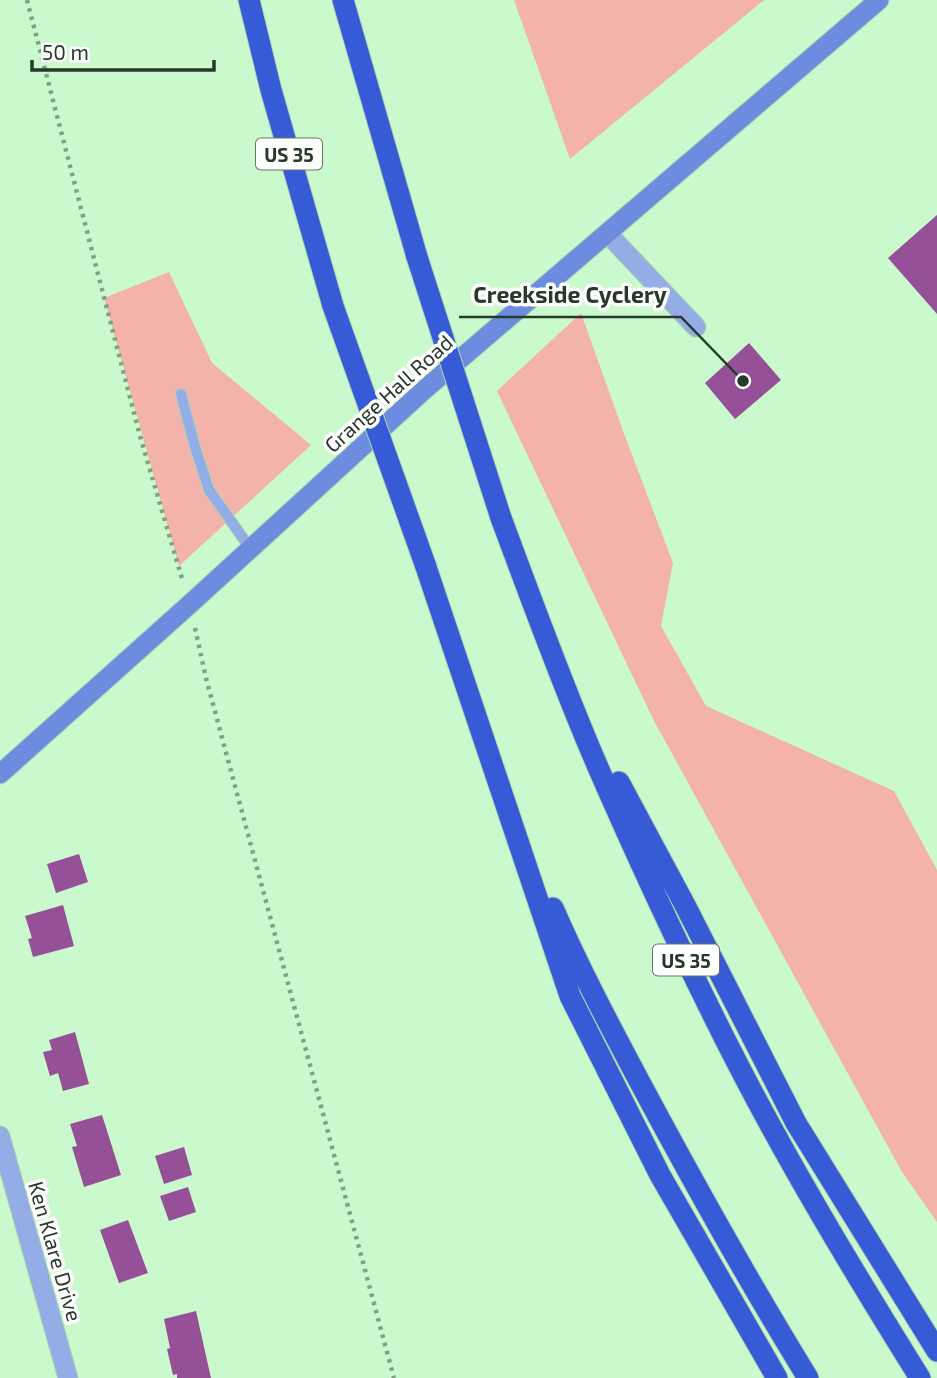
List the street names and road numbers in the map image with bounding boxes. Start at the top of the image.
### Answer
road number: US 35 [256,138,322,170]
street label: Grange Hall Road [319,329,457,457]
road number: US 35 [653,944,719,976]
street label: Ken Klare Drive [24,1178,88,1324]

